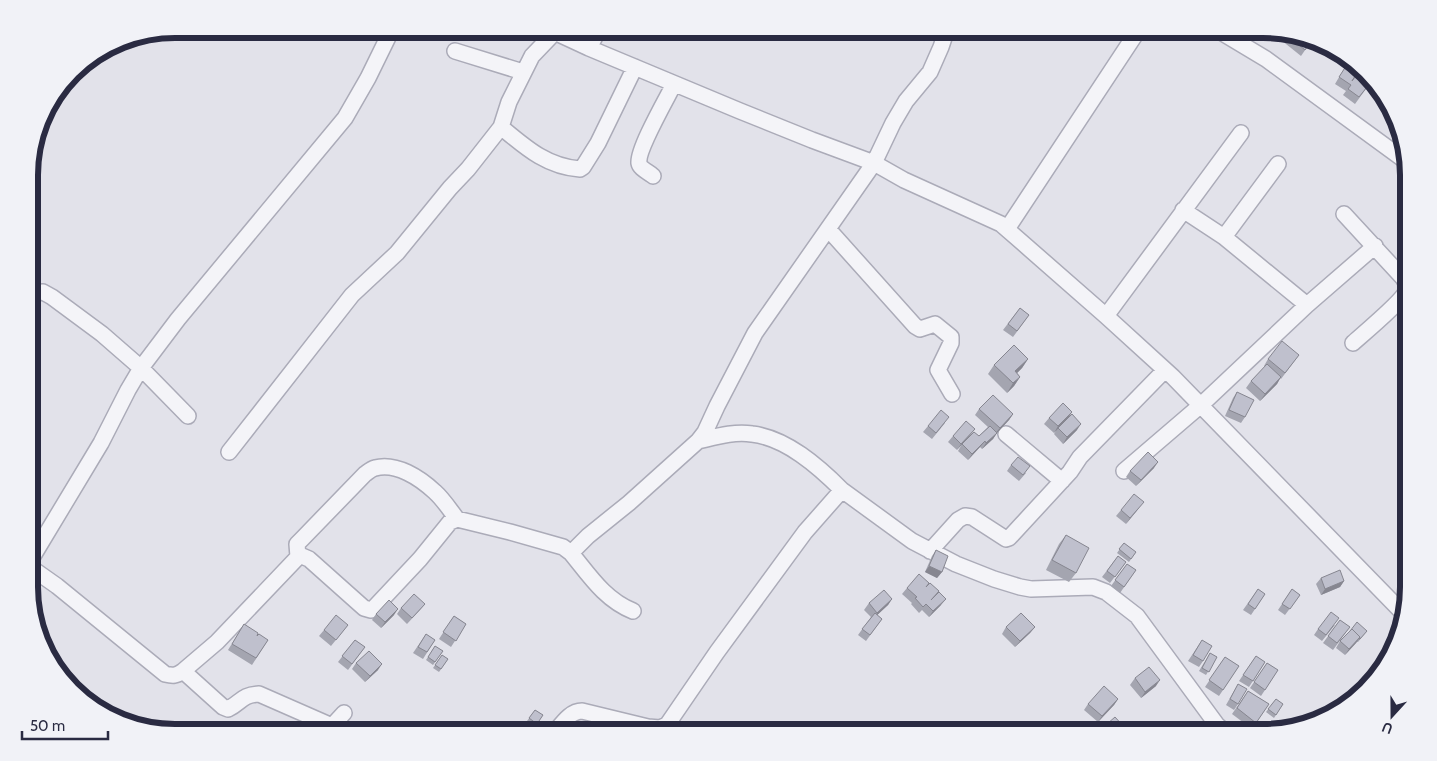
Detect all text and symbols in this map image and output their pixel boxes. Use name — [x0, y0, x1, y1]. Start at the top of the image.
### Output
north arrow — [1367, 691, 1417, 741]
scale bar — [22, 708, 109, 740]
text: 50 m — [30, 717, 65, 735]
text: U — [1379, 718, 1395, 738]

